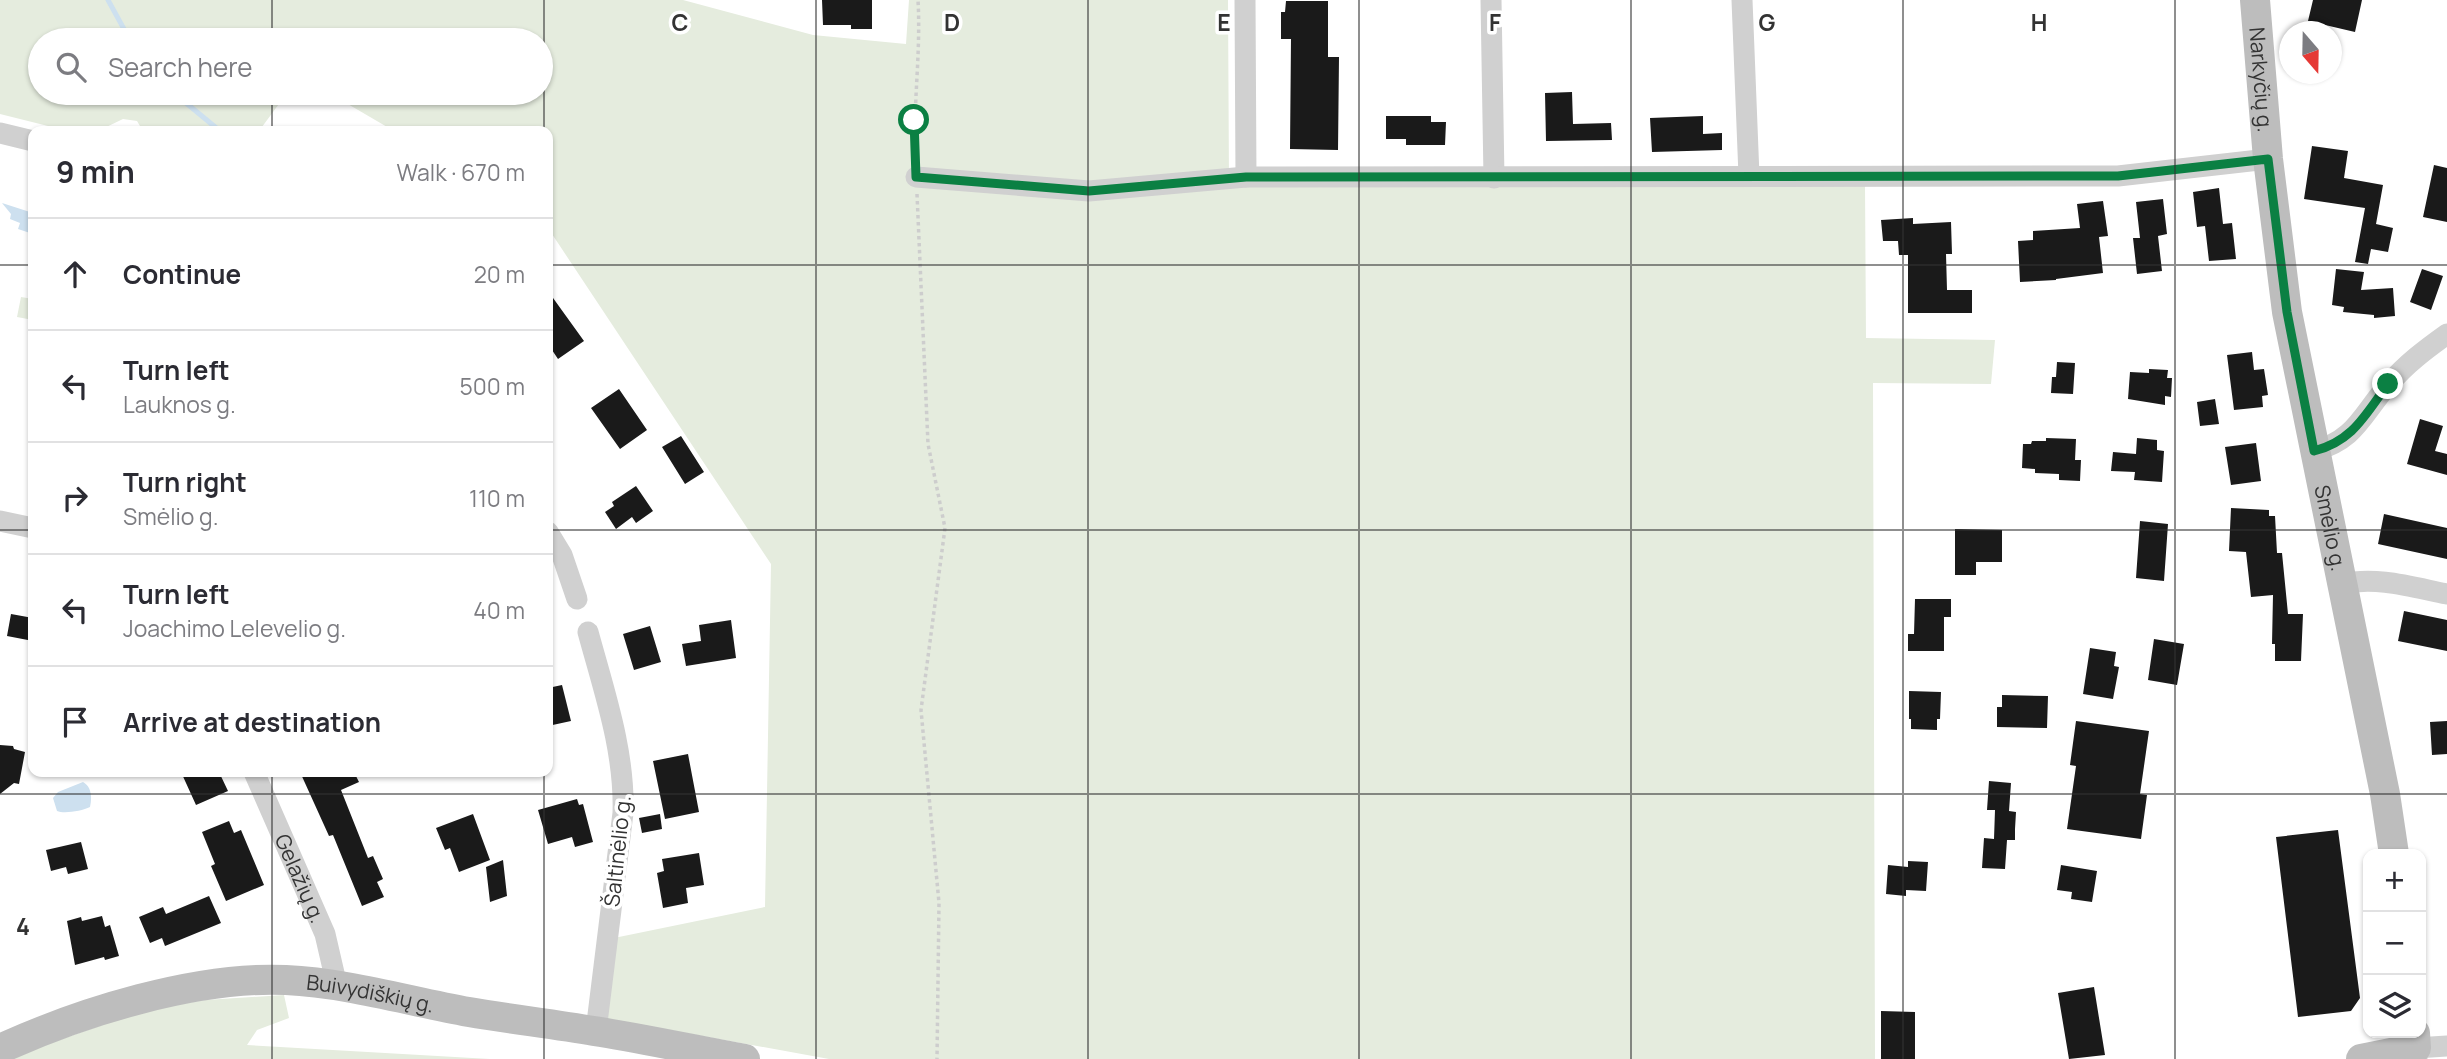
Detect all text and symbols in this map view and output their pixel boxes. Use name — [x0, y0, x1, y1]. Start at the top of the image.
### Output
text: C — [672, 6, 689, 38]
text: D — [944, 6, 960, 38]
text: E — [1217, 6, 1231, 38]
text: F — [1489, 6, 1501, 38]
text: G — [1759, 6, 1776, 38]
text: H — [2031, 6, 2047, 38]
north arrow — [2279, 21, 2342, 84]
street label: Narkyčių g. — [2243, 26, 2280, 133]
search box — [28, 28, 553, 105]
icon: search — [52, 48, 90, 86]
text: Search here — [108, 49, 253, 85]
route start — [898, 104, 929, 135]
text: 9 min — [56, 151, 135, 192]
text: Walk · 670 m — [397, 156, 525, 188]
icon: ahead — [56, 255, 94, 293]
text: Continue — [123, 256, 241, 292]
text: 20 m — [474, 258, 525, 290]
text: Turn left — [123, 352, 230, 388]
icon: left — [56, 367, 94, 405]
route end — [2372, 368, 2403, 399]
text: 500 m — [460, 370, 525, 402]
text: Lauknos g. — [123, 388, 236, 420]
text: Turn right — [123, 464, 247, 500]
icon: right — [56, 479, 94, 517]
text: 110 m — [469, 482, 525, 514]
street label: Smėlio g. — [2308, 482, 2353, 573]
text: Smėlio g. — [123, 500, 219, 532]
text: Turn left — [123, 576, 230, 612]
icon: left — [56, 591, 94, 629]
text: 40 m — [473, 594, 525, 626]
text: Joachimo Lelevelio g. — [123, 612, 346, 644]
icon: arrive — [56, 703, 94, 741]
text: Arrive at destination — [123, 704, 381, 740]
street label: Šaltinėlio g. — [597, 794, 637, 908]
street label: Gelažių g. — [269, 830, 332, 927]
map controls — [2363, 849, 2426, 1038]
button: + — [2363, 849, 2426, 912]
text: 4 — [16, 910, 30, 942]
button: − — [2363, 912, 2426, 975]
street label: Buivydiškių g. — [305, 968, 437, 1019]
button: layers — [2363, 975, 2426, 1038]

